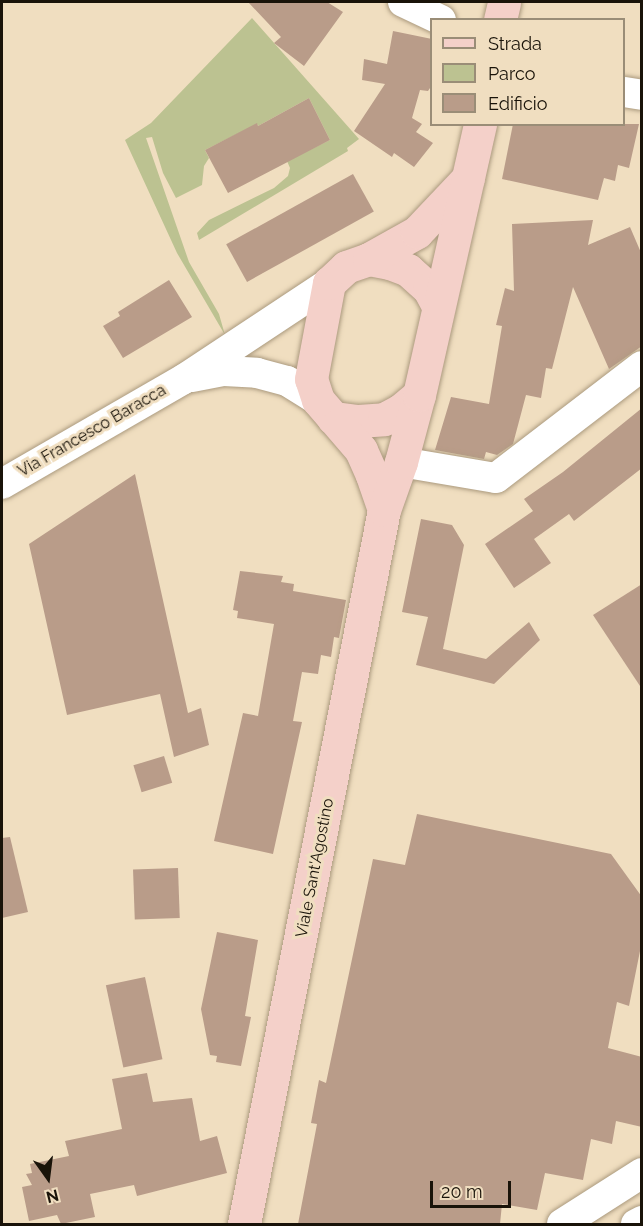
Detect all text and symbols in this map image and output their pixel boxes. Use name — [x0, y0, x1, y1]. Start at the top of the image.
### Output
legend — [430, 18, 625, 126]
text: Strada — [488, 33, 542, 54]
text: Parco — [488, 63, 535, 84]
text: Edificio — [488, 93, 547, 114]
street label: Via Francesco Baracca — [15, 381, 169, 481]
street label: Viale Sant'Agostino — [292, 797, 338, 939]
north arrow — [18, 1148, 78, 1208]
scale bar — [433, 1169, 514, 1207]
text: 20 m — [441, 1181, 483, 1202]
text: N — [44, 1185, 61, 1207]

